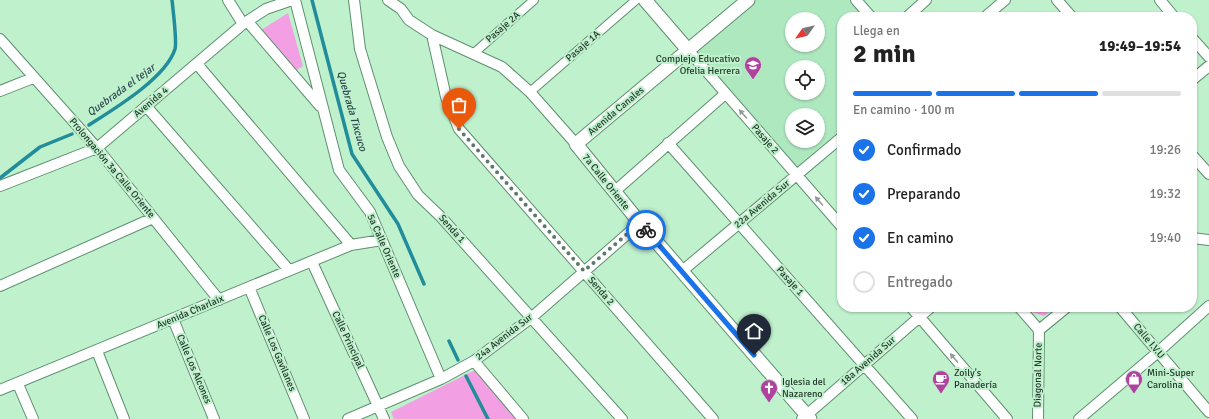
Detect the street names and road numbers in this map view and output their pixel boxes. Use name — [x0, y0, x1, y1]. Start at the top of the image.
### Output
street label: Pasaje 2A — [483, 9, 523, 45]
street label: Pasaje 1A — [563, 28, 603, 64]
street label: Avenida 4 — [131, 84, 171, 120]
street label: Avenida Canales — [585, 84, 647, 138]
street label: Prolongación 3a Calle Oriente — [67, 115, 157, 221]
street label: Pasaje 2 — [749, 122, 781, 156]
street label: 7a Calle Oriente — [580, 152, 632, 212]
street label: 22a Avenida Sur — [732, 177, 792, 231]
street label: 5a Calle Oriente — [365, 212, 403, 280]
street label: Senda 1 — [436, 212, 468, 246]
street label: Pasaje 1 — [774, 264, 806, 298]
street label: Senda 2 — [585, 274, 617, 308]
street label: Avenida Charlaix — [155, 292, 226, 332]
street label: Calle Principal — [329, 309, 367, 371]
street label: 24a Avenida Sur — [473, 311, 535, 363]
street label: Calle Los Gavilanes — [255, 313, 299, 394]
street label: Calle I.V.U — [1131, 321, 1167, 361]
street label: Calle Los Alcones — [174, 333, 214, 406]
street label: 18a Avenida Sur — [838, 334, 898, 388]
street label: Diagonal Norte — [1031, 343, 1045, 407]

